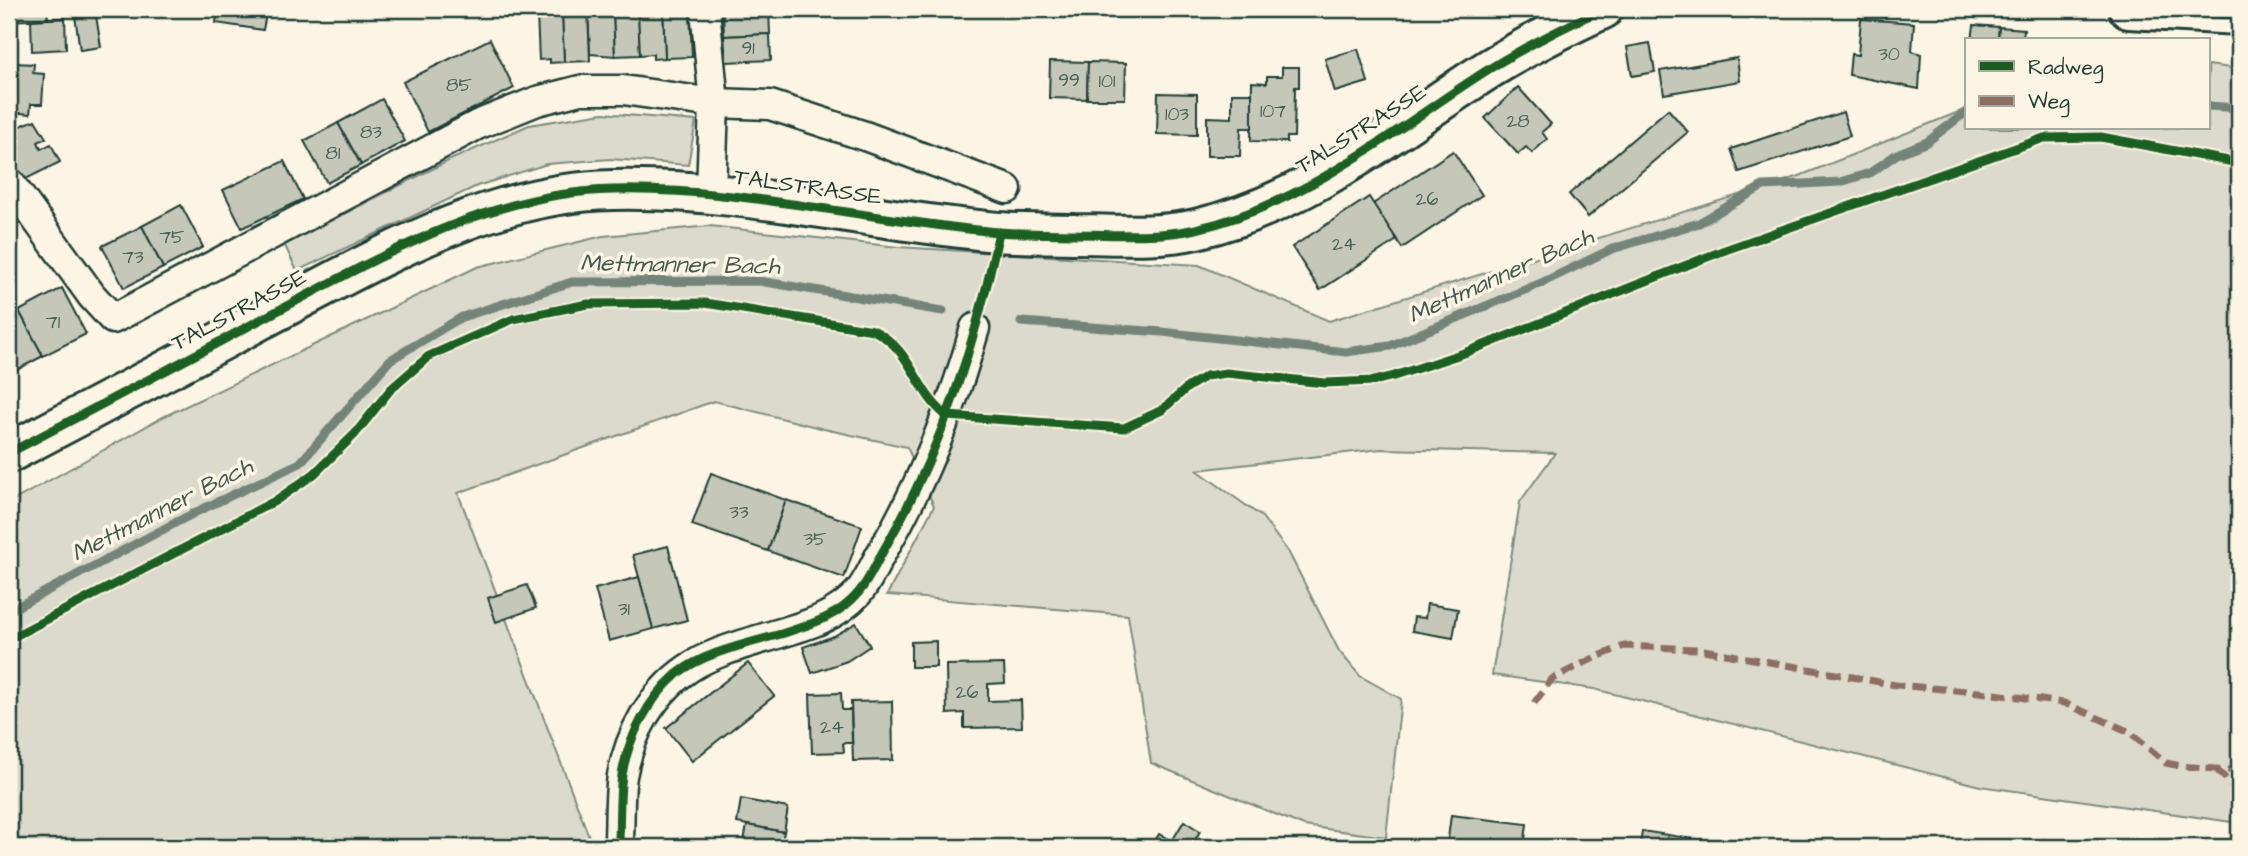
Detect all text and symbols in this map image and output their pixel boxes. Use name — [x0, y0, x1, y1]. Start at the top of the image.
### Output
house number: 91 — [741, 35, 755, 62]
legend — [1965, 38, 2210, 130]
house number: 30 — [1878, 41, 1900, 68]
text: Radweg — [2028, 53, 2104, 84]
house number: 99 — [1058, 67, 1080, 94]
house number: 101 — [1099, 68, 1116, 95]
house number: 85 — [446, 72, 472, 99]
street label: TALSTRASSE — [1290, 76, 1433, 182]
text: Weg — [2028, 87, 2070, 118]
house number: 107 — [1260, 98, 1286, 125]
house number: 103 — [1165, 101, 1189, 128]
house number: 28 — [1506, 108, 1530, 135]
house number: 83 — [360, 119, 382, 146]
house number: 81 — [326, 140, 341, 167]
street label: TALSTRASSE — [732, 161, 884, 213]
house number: 26 — [1416, 186, 1438, 213]
water label: Mettmanner Bach — [1403, 219, 1600, 332]
house number: 75 — [159, 224, 185, 251]
house number: 24 — [1332, 231, 1356, 258]
house number: 73 — [122, 244, 144, 271]
water label: Mettmanner Bach — [580, 246, 781, 284]
street label: TALSTRASSE — [166, 261, 312, 359]
house number: 71 — [46, 309, 61, 336]
water label: Mettmanner Bach — [65, 449, 260, 570]
house number: 33 — [729, 499, 749, 526]
house number: 35 — [803, 526, 827, 553]
house number: 31 — [618, 596, 631, 623]
house number: 26 — [956, 679, 978, 706]
house number: 24 — [820, 714, 844, 741]

